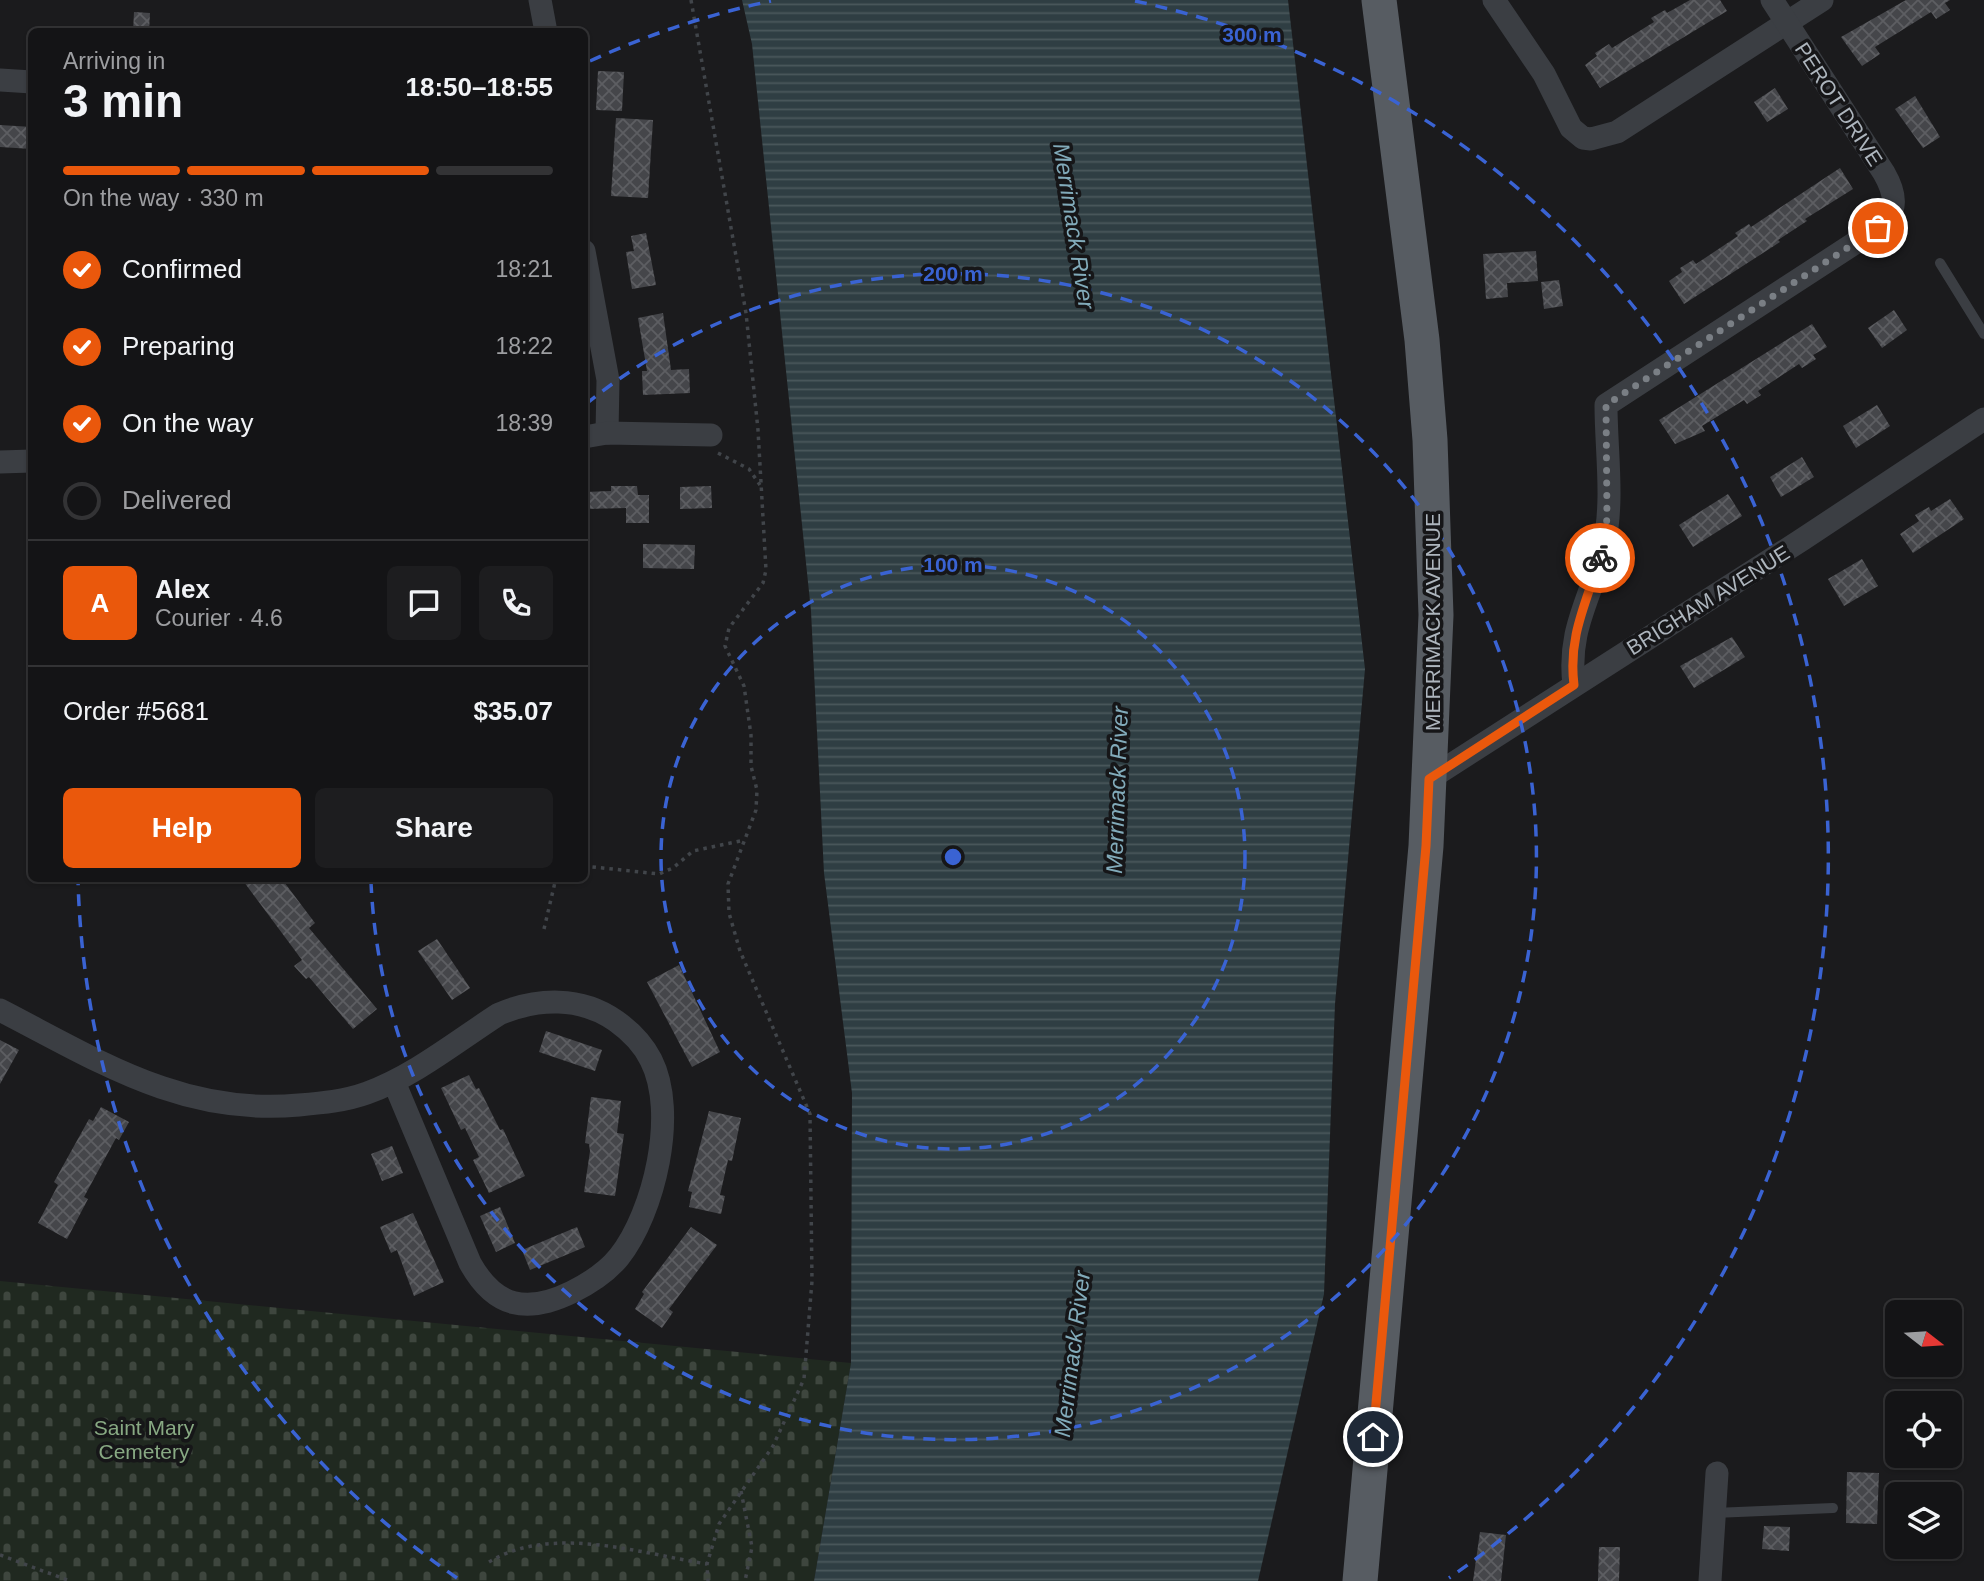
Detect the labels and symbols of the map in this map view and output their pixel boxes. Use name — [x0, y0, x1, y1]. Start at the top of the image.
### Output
text: 300 m — [1222, 23, 1282, 46]
street label: PEROT DRIVE — [1791, 38, 1887, 170]
water label: Merrimack River — [1048, 141, 1100, 312]
pin — [1848, 198, 1908, 258]
text: 200 m — [923, 262, 983, 285]
street label: MERRIMACK AVENUE — [1421, 513, 1444, 731]
courier — [1565, 523, 1635, 593]
street label: BRIGHAM AVENUE — [1622, 541, 1794, 659]
text: 100 m — [923, 553, 983, 576]
water label: Merrimack River — [1101, 705, 1133, 874]
centre of rings — [941, 845, 965, 869]
water label: Merrimack River — [1049, 1268, 1095, 1439]
north arrow — [1885, 1300, 1962, 1377]
pin — [1343, 1407, 1403, 1467]
park label: Saint Mary Cemetery — [94, 1416, 195, 1463]

